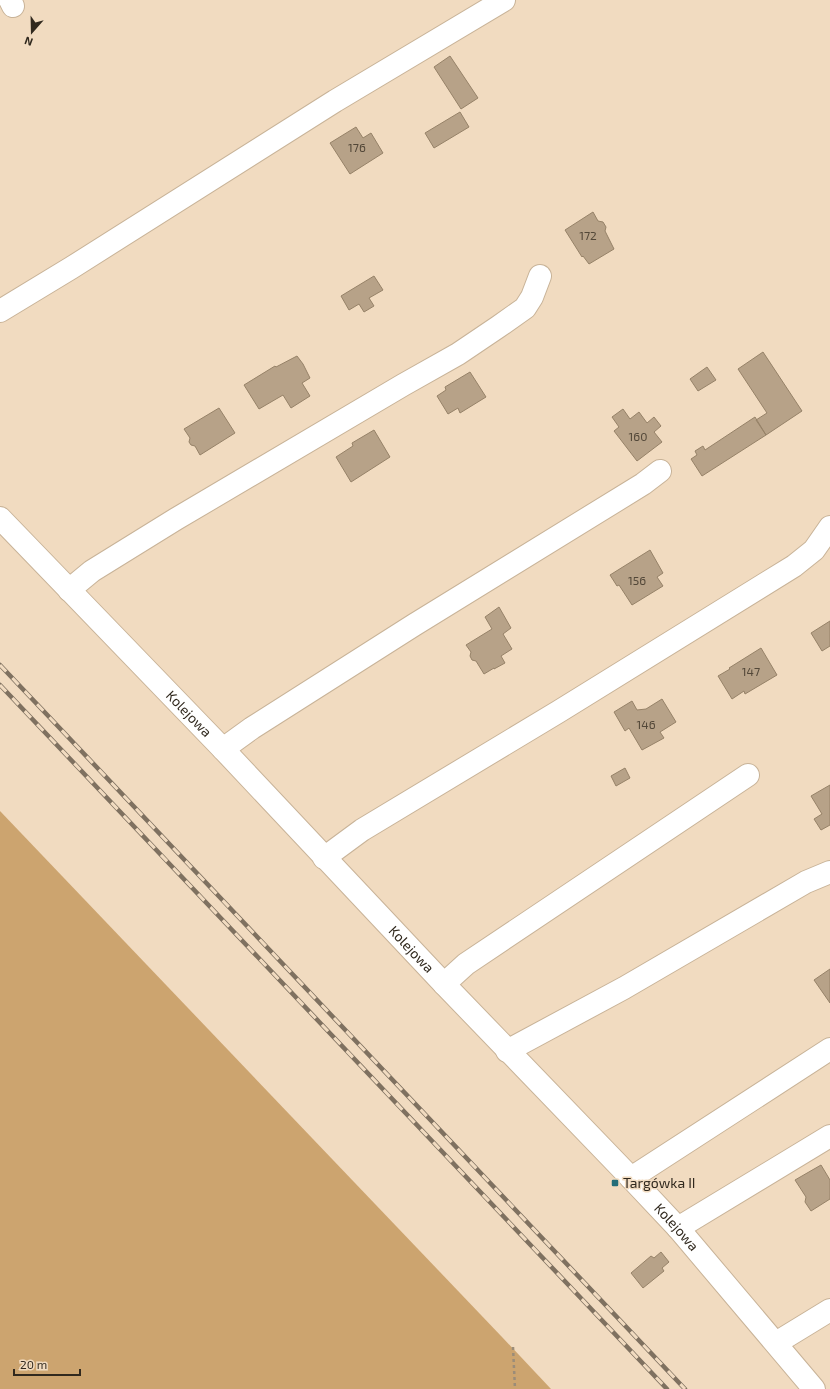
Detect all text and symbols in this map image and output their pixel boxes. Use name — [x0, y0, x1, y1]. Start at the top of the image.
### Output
north arrow — [12, 12, 52, 52]
text: N — [22, 34, 34, 49]
house number: 176 — [348, 140, 366, 154]
house number: 172 — [579, 228, 597, 242]
house number: 160 — [629, 429, 647, 443]
house number: 156 — [628, 573, 646, 587]
house number: 147 — [742, 664, 760, 678]
street label: Kolejowa — [163, 686, 216, 740]
house number: 146 — [636, 717, 656, 731]
street label: Kolejowa — [386, 922, 438, 976]
place label: Targówka II — [623, 1174, 696, 1191]
marker: Targówka II — [610, 1178, 620, 1188]
street label: Kolejowa — [651, 1199, 703, 1254]
scale bar — [14, 1351, 80, 1377]
text: 20 m — [20, 1357, 47, 1371]

